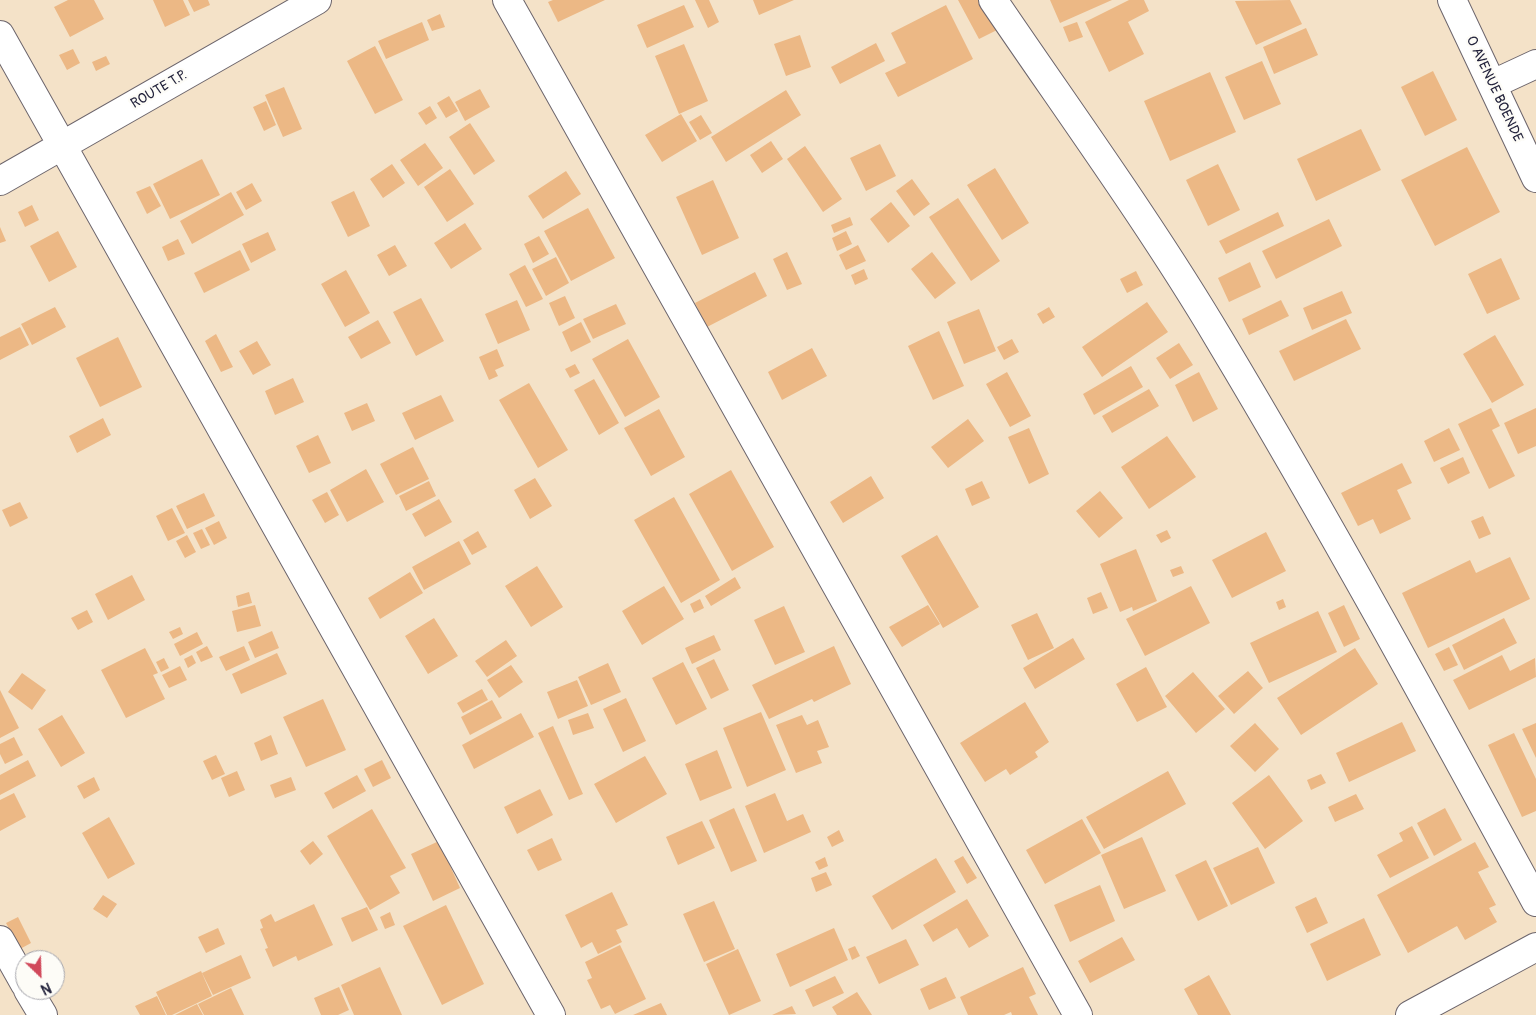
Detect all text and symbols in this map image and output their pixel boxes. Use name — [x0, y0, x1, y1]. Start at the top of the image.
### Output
street label: 0 AVENUE BOENDE — [1462, 33, 1526, 145]
street label: ROUTE T.P. — [128, 67, 190, 113]
north arrow — [15, 950, 65, 1000]
text: N — [38, 979, 54, 998]

